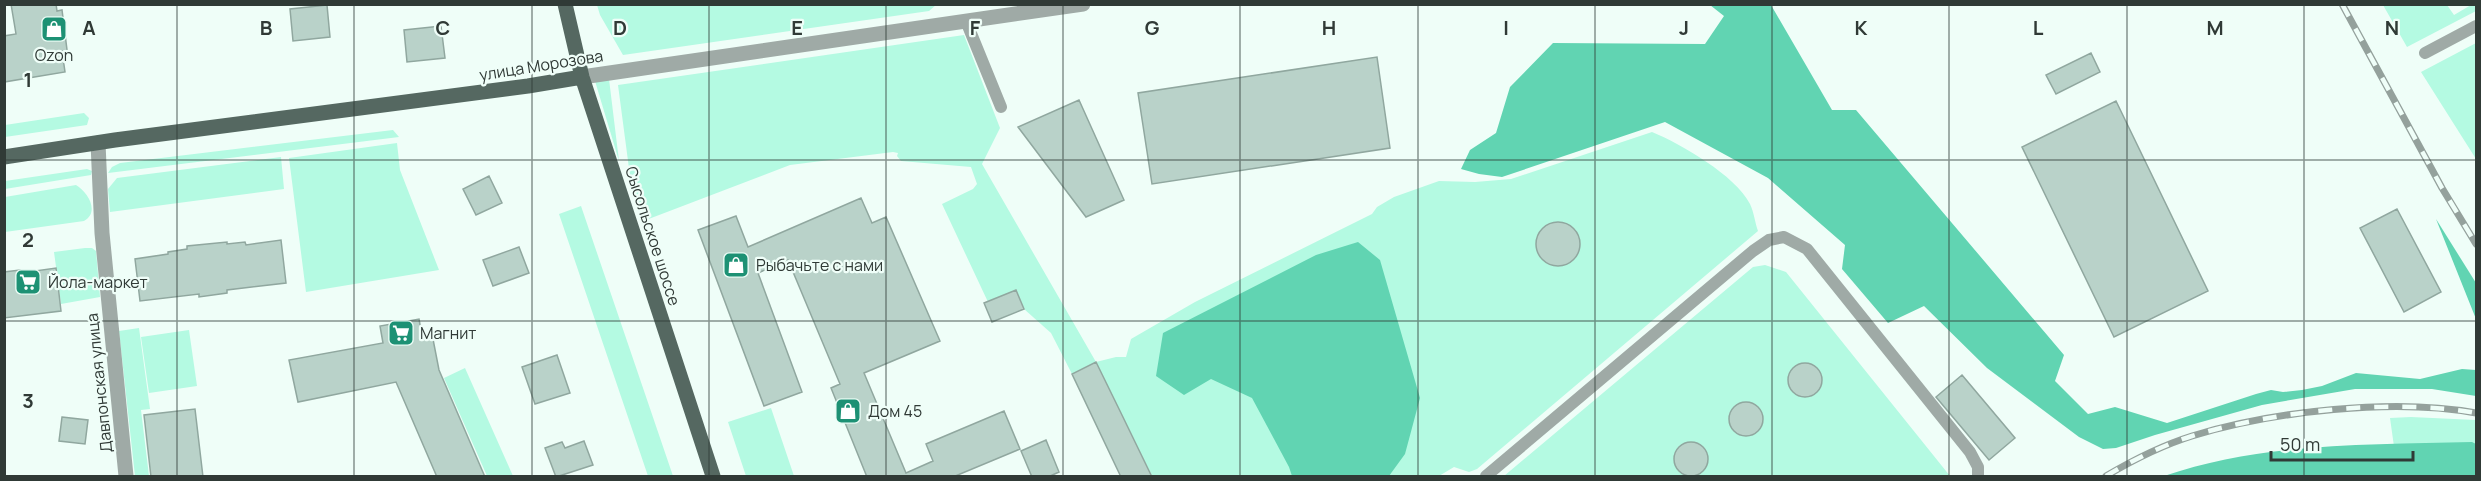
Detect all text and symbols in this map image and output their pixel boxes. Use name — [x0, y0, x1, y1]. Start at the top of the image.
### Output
shop icon: Ozon — [39, 14, 69, 44]
text: A — [82, 14, 96, 41]
text: B — [260, 14, 273, 41]
text: C — [436, 14, 450, 41]
text: D — [613, 14, 627, 41]
text: E — [791, 14, 803, 41]
text: F — [970, 14, 981, 41]
text: G — [1145, 14, 1160, 41]
text: H — [1322, 14, 1336, 41]
text: I — [1503, 14, 1509, 41]
text: J — [1679, 14, 1689, 41]
text: K — [1855, 14, 1868, 41]
text: L — [2033, 14, 2044, 41]
text: M — [2206, 14, 2224, 41]
text: N — [2385, 14, 2399, 41]
place label: Ozon — [35, 44, 73, 66]
street label: улица Морозова — [477, 44, 605, 86]
text: 1 — [24, 66, 32, 93]
street label: Сысольское шоссе — [620, 164, 686, 308]
text: 2 — [22, 226, 34, 253]
shop icon: Рыбачьте с нами — [721, 250, 751, 280]
place label: Рыбачьте с нами — [756, 254, 883, 276]
supermarket icon: Йола-маркет — [13, 267, 43, 297]
place label: Йола-маркет — [48, 271, 148, 293]
street label: Давпонская улица — [81, 312, 117, 454]
supermarket icon: Магнит — [386, 318, 416, 348]
place label: Магнит — [420, 322, 476, 344]
text: 3 — [22, 387, 34, 414]
shop icon: Дом 45 — [833, 396, 863, 426]
place label: Дом 45 — [868, 400, 922, 422]
scale bar — [2271, 424, 2414, 462]
text: 50 m — [2280, 432, 2320, 456]

